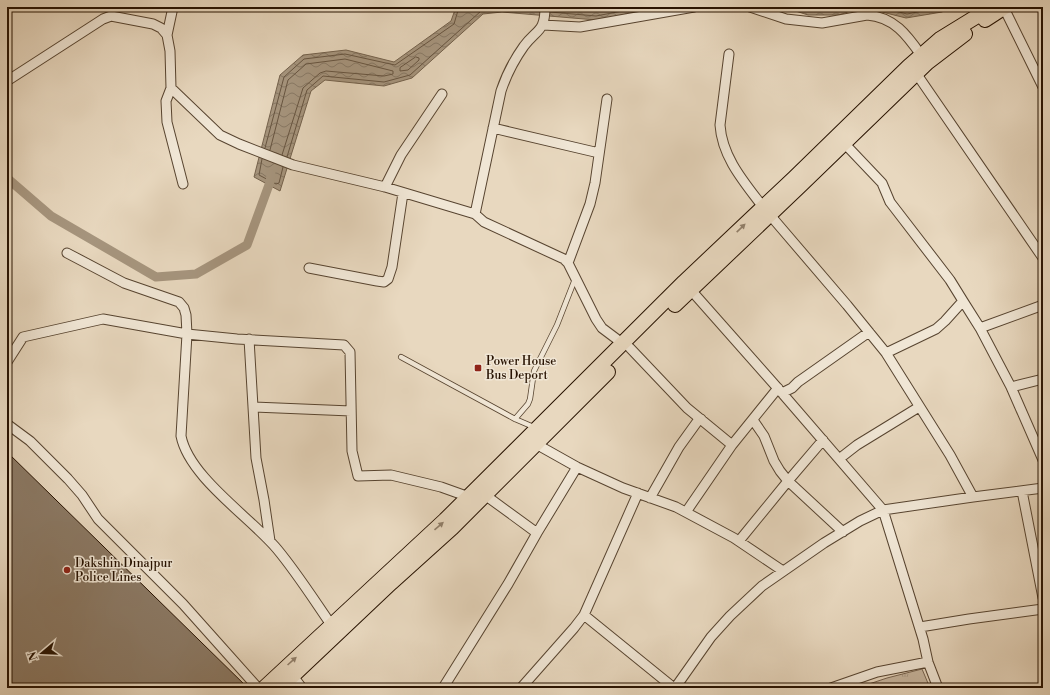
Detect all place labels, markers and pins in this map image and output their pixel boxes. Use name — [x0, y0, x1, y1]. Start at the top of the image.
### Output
place label: Power House Bus Deport — [485, 354, 556, 383]
marker: Power House Bus Deport — [473, 363, 483, 373]
place label: Dakshin Dinajpur Police Lines — [75, 556, 172, 585]
marker: Dakshin Dinajpur Police Lines — [62, 565, 72, 575]

